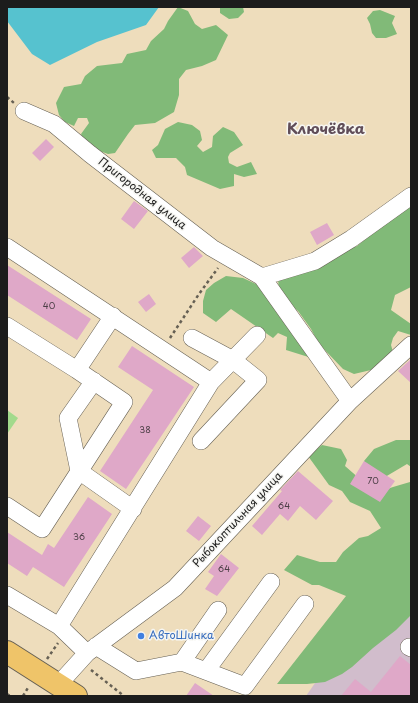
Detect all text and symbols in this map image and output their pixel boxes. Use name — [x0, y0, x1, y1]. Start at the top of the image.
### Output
district label: Ключёвка — [287, 121, 365, 139]
street label: Пригородная улица — [95, 156, 189, 232]
house number: 40 — [43, 302, 55, 312]
house number: 38 — [139, 426, 151, 436]
street label: Рыбокоптильная улица — [190, 470, 286, 570]
house number: 70 — [367, 477, 379, 487]
house number: 64 — [278, 502, 290, 512]
house number: 36 — [73, 533, 85, 543]
house number: 64 — [218, 565, 230, 575]
place label: АвтоШинка — [149, 629, 214, 643]
marker: АвтоШинка — [136, 631, 146, 641]

